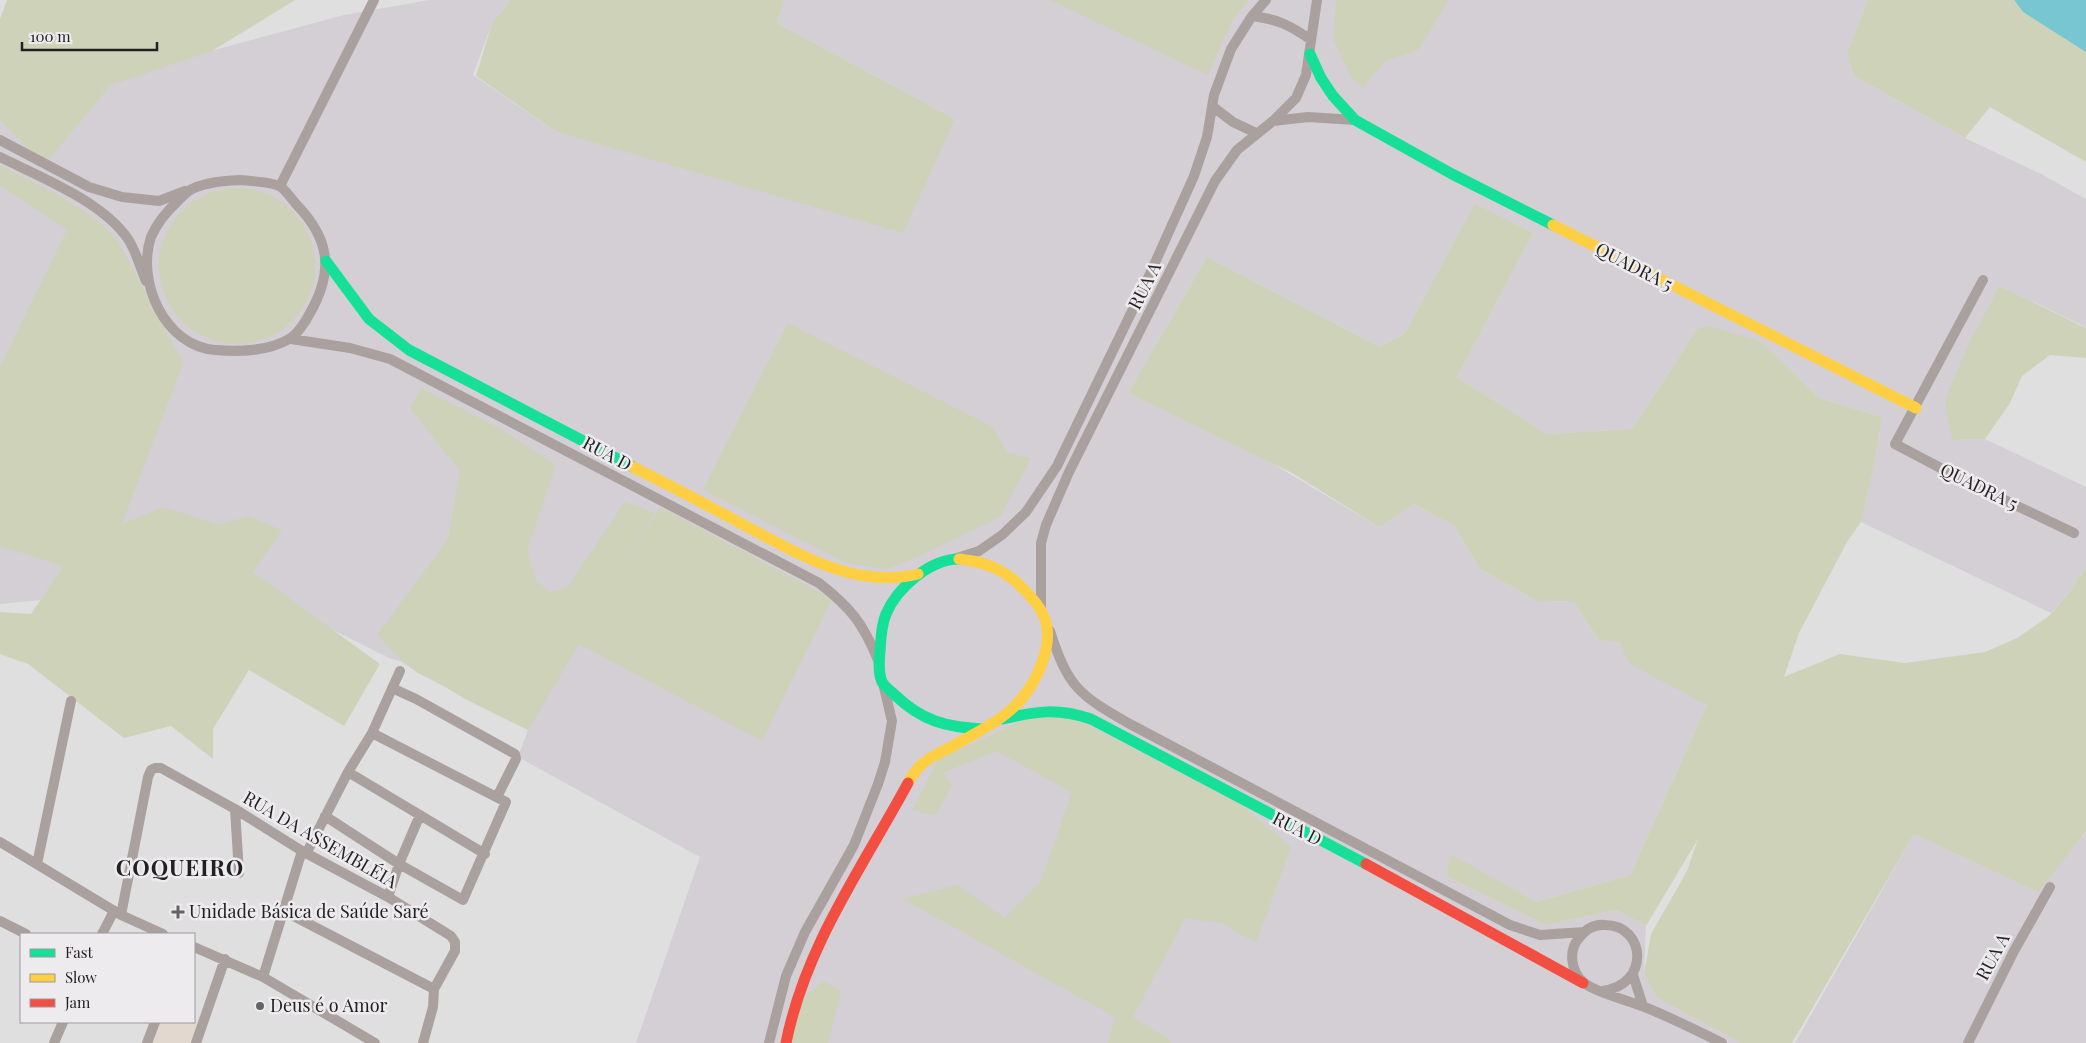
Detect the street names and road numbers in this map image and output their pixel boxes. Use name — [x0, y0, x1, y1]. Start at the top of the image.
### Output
street label: QUADRA 5 — [1592, 236, 1677, 296]
street label: RUA A — [1122, 257, 1166, 313]
street label: RUA D — [579, 430, 636, 476]
street label: QUADRA 5 — [1937, 457, 2022, 515]
street label: RUA DA ASSEMBLÉIA — [239, 785, 403, 893]
street label: RUA D — [1269, 806, 1326, 851]
street label: RUA A — [1970, 928, 2015, 984]

